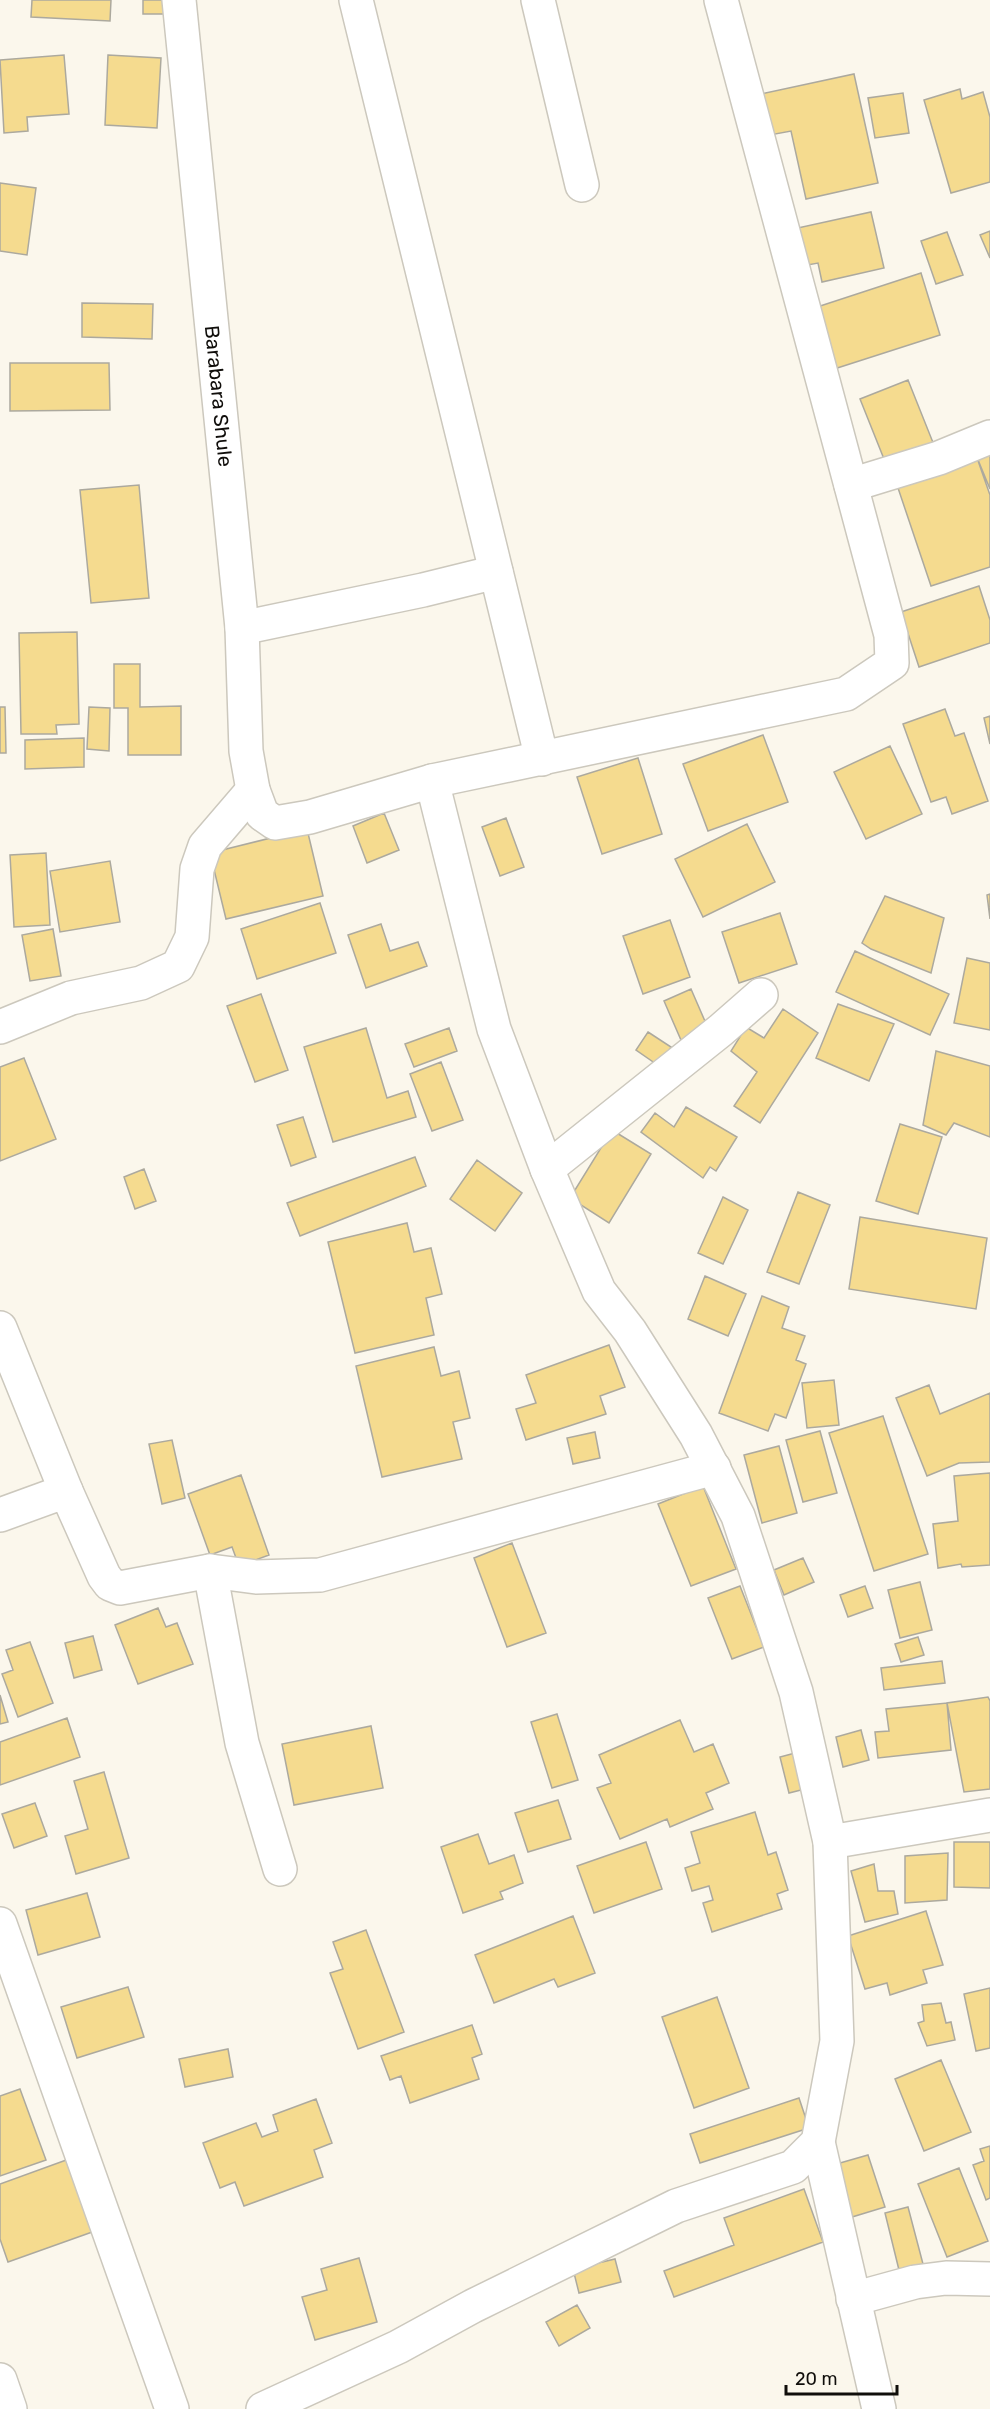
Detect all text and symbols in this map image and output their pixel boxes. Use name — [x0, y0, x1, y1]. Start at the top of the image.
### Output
street label: Barabara Shule — [200, 324, 238, 468]
scale bar — [786, 2358, 897, 2396]
text: 20 m — [795, 2368, 837, 2390]

